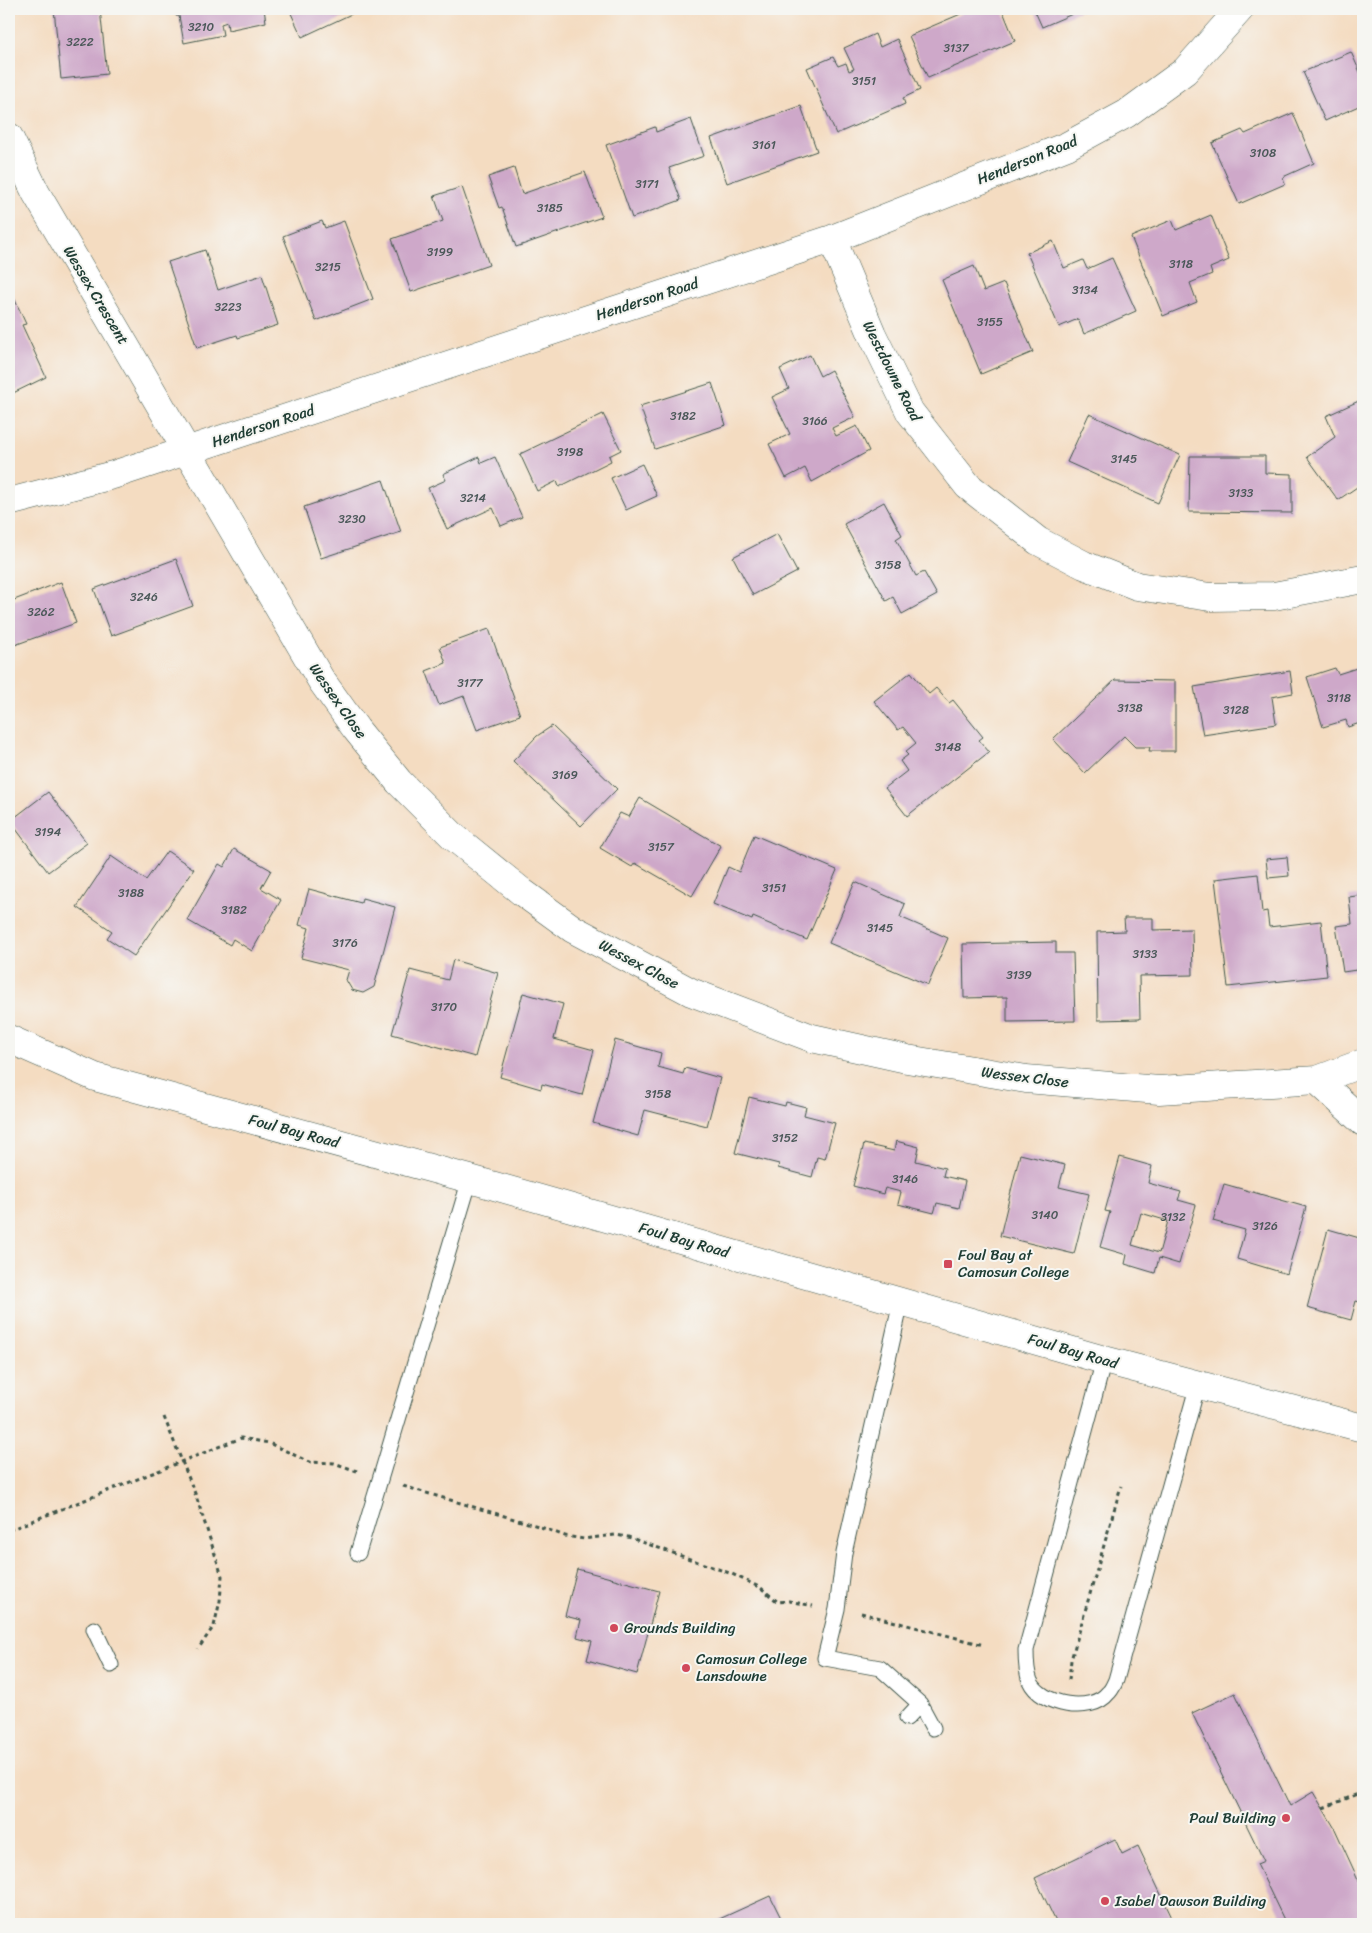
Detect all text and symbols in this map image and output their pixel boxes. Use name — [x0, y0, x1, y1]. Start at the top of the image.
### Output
house number: 3210 — [188, 16, 215, 38]
house number: 3222 — [66, 31, 94, 53]
house number: 3137 — [943, 37, 970, 59]
house number: 3151 — [852, 70, 876, 92]
street label: Henderson Road — [973, 128, 1082, 192]
house number: 3161 — [752, 134, 776, 156]
house number: 3108 — [1250, 142, 1276, 164]
house number: 3171 — [635, 173, 659, 195]
house number: 3185 — [537, 197, 563, 219]
street label: Wessex Crescent — [56, 240, 136, 350]
house number: 3199 — [427, 241, 453, 263]
house number: 3118 — [1169, 253, 1193, 275]
house number: 3215 — [315, 256, 341, 278]
street label: Henderson Road — [592, 270, 703, 328]
house number: 3134 — [1072, 279, 1098, 301]
house number: 3223 — [214, 296, 242, 318]
house number: 3155 — [977, 311, 1003, 333]
street label: Westdowne Road — [855, 316, 929, 427]
street label: Henderson Road — [208, 397, 319, 455]
house number: 3182 — [670, 405, 696, 427]
house number: 3166 — [802, 410, 828, 432]
house number: 3198 — [557, 441, 583, 463]
house number: 3145 — [1111, 448, 1137, 470]
house number: 3133 — [1229, 482, 1254, 504]
house number: 3214 — [460, 487, 487, 509]
house number: 3230 — [338, 508, 366, 530]
house number: 3158 — [875, 554, 901, 576]
house number: 3246 — [130, 586, 158, 608]
house number: 3262 — [27, 601, 55, 623]
street label: Wessex Close — [302, 657, 374, 745]
house number: 3177 — [457, 672, 484, 694]
house number: 3118 — [1327, 687, 1351, 709]
house number: 3138 — [1117, 697, 1143, 719]
house number: 3128 — [1223, 699, 1249, 721]
house number: 3148 — [935, 736, 961, 758]
house number: 3169 — [552, 764, 578, 786]
house number: 3194 — [35, 821, 62, 843]
house number: 3157 — [648, 836, 675, 858]
house number: 3151 — [762, 877, 786, 899]
house number: 3188 — [118, 882, 144, 904]
house number: 3182 — [221, 899, 247, 921]
house number: 3145 — [867, 917, 893, 939]
house number: 3176 — [332, 932, 358, 954]
street label: Wessex Close — [594, 932, 684, 996]
house number: 3133 — [1133, 943, 1158, 965]
house number: 3139 — [1006, 964, 1032, 986]
house number: 3170 — [431, 996, 457, 1018]
street label: Wessex Close — [980, 1059, 1071, 1095]
house number: 3158 — [645, 1083, 671, 1105]
street label: Foul Bay Road — [246, 1106, 343, 1156]
house number: 3152 — [772, 1127, 798, 1149]
house number: 3146 — [892, 1168, 918, 1190]
house number: 3140 — [1032, 1204, 1059, 1226]
house number: 3132 — [1160, 1206, 1186, 1228]
street label: Foul Bay Road — [636, 1215, 733, 1266]
house number: 3126 — [1252, 1215, 1278, 1237]
place label: Foul Bay at Camosun College — [958, 1242, 1069, 1285]
marker: Foul Bay at Camosun College — [942, 1258, 954, 1270]
street label: Foul Bay Road — [1025, 1326, 1122, 1377]
place label: Grounds Building — [624, 1615, 736, 1641]
marker: Grounds Building — [608, 1622, 620, 1634]
place label: Camosun College Lansdowne — [696, 1646, 807, 1689]
marker: Camosun College Lansdowne — [680, 1662, 692, 1674]
place label: Paul Building — [1189, 1805, 1276, 1831]
marker: Paul Building — [1280, 1812, 1292, 1824]
place label: Isabel Dawson Building — [1114, 1888, 1267, 1914]
marker: Isabel Dawson Building — [1099, 1895, 1111, 1907]

